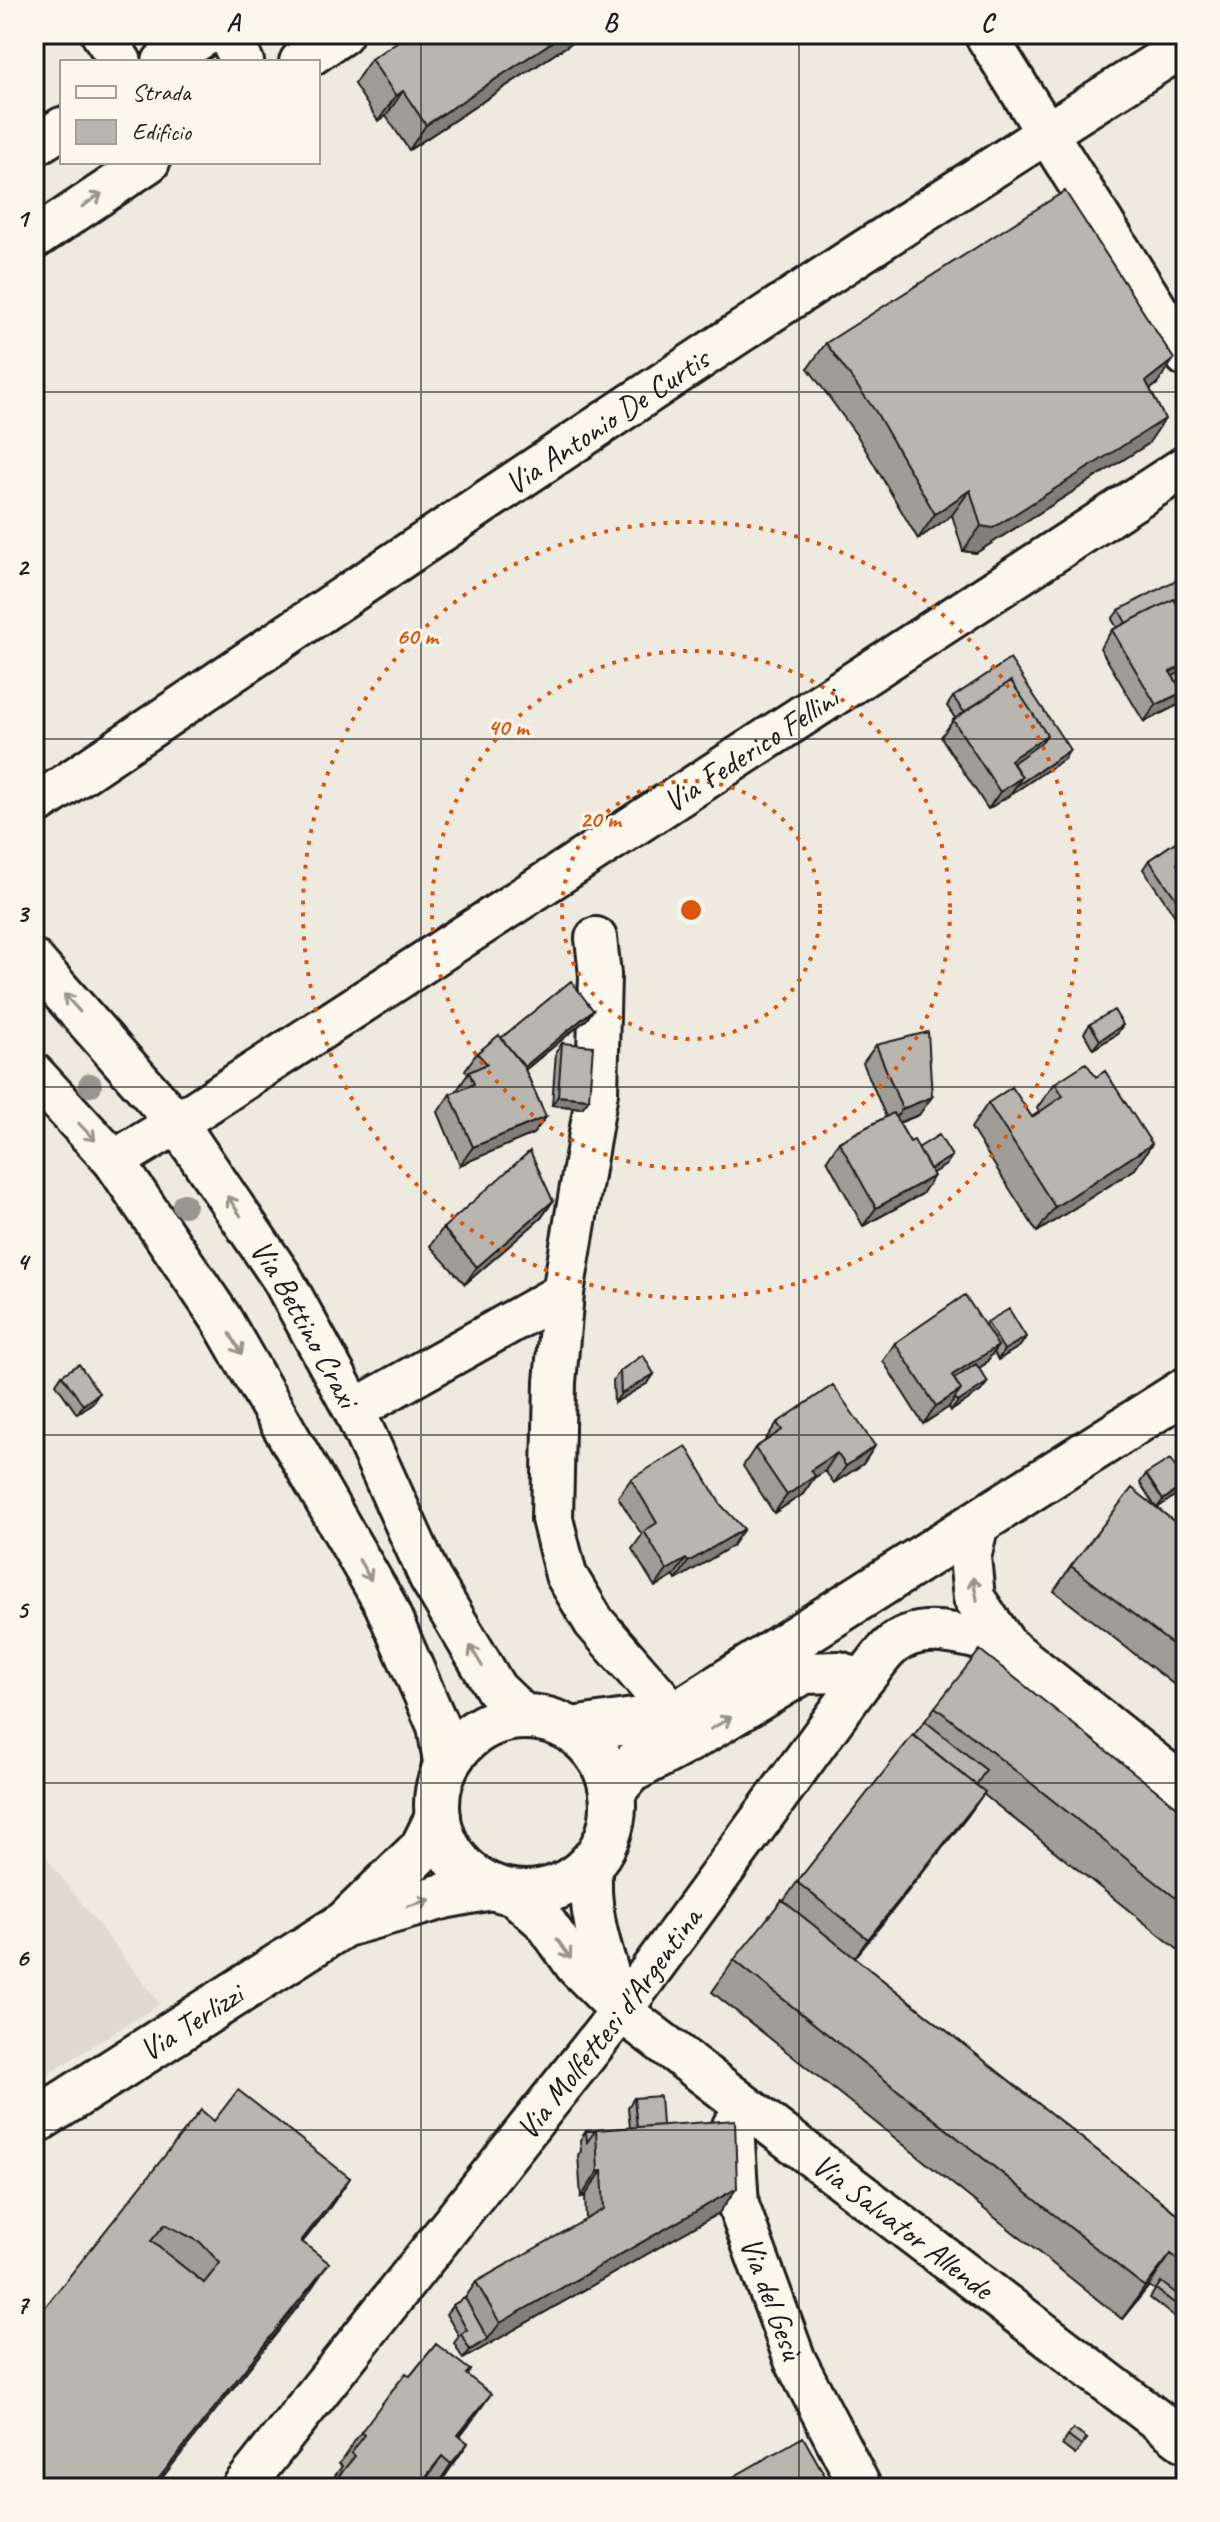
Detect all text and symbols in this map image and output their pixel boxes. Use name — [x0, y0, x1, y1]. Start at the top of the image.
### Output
text: A — [226, 6, 241, 39]
text: B — [603, 6, 619, 39]
text: C — [981, 6, 997, 39]
legend — [60, 60, 320, 164]
text: Strada — [132, 77, 192, 107]
text: Edificio — [132, 117, 193, 147]
one-way arrow — [80, 192, 102, 209]
text: 1 — [16, 202, 31, 235]
street label: Via Antonio De Curtis — [497, 337, 719, 504]
text: 2 — [16, 550, 30, 583]
text: 60 m — [396, 621, 440, 651]
street label: Via Federico Fellini — [655, 675, 849, 822]
text: 40 m — [487, 712, 531, 742]
text: 20 m — [579, 804, 623, 834]
centre of rings — [677, 896, 705, 924]
text: 3 — [16, 897, 30, 930]
one-way arrow — [64, 993, 82, 1013]
one-way arrow — [77, 1121, 95, 1141]
one-way arrow — [225, 1195, 241, 1218]
street label: Via Bettino Craxi — [241, 1231, 371, 1418]
text: 4 — [16, 1245, 31, 1278]
one-way arrow — [229, 1332, 244, 1356]
one-way arrow — [357, 1558, 373, 1581]
one-way arrow — [966, 1577, 981, 1603]
text: 5 — [16, 1593, 30, 1626]
one-way arrow — [468, 1645, 484, 1668]
one-way arrow — [709, 1715, 732, 1731]
one-way arrow — [405, 1895, 431, 1910]
street label: Via Molfettesi d'Argentina — [507, 1897, 712, 2148]
one-way arrow — [556, 1938, 572, 1960]
text: 6 — [16, 1941, 30, 1974]
street label: Via Terlizzi — [131, 1972, 254, 2070]
street label: Via Salvator Allende — [804, 2144, 1004, 2310]
street label: Via del Gesù — [731, 2231, 814, 2367]
text: 7 — [16, 2288, 30, 2321]

